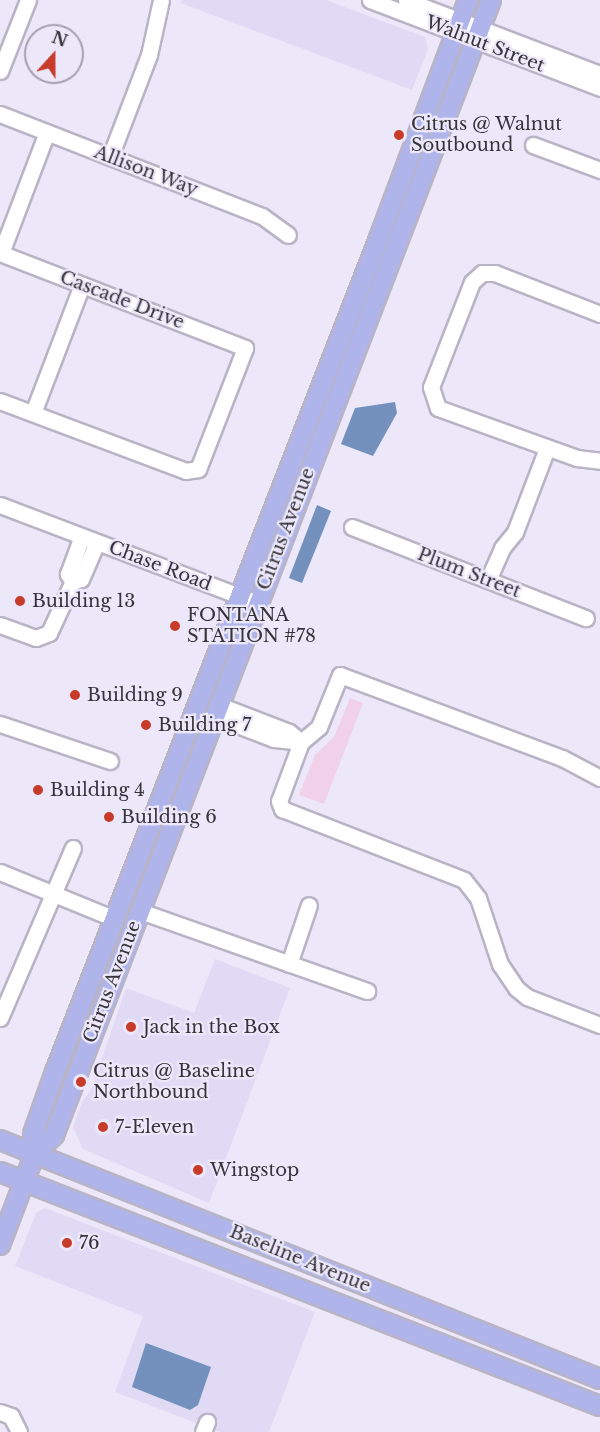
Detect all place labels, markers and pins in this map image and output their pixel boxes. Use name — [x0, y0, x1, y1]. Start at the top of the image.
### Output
place label: Citrus @ Walnut Soutbound — [411, 114, 563, 156]
marker: Citrus @ Walnut Soutbound — [392, 128, 406, 142]
place label: Building 13 — [32, 590, 136, 612]
marker: Building 13 — [13, 594, 27, 608]
place label: FONTANA STATION #78 — [187, 605, 316, 648]
marker: FONTANA STATION #78 — [168, 619, 182, 633]
place label: Building 9 — [87, 684, 183, 706]
marker: Building 9 — [68, 688, 82, 702]
place label: Building 7 — [158, 714, 251, 736]
marker: Building 7 — [139, 718, 153, 732]
place label: Building 4 — [50, 779, 145, 801]
marker: Building 4 — [31, 783, 45, 797]
place label: Building 6 — [121, 806, 217, 828]
marker: Building 6 — [102, 810, 116, 824]
place label: Jack in the Box — [143, 1016, 280, 1038]
marker: Jack in the Box — [124, 1020, 138, 1034]
place label: Citrus @ Baseline Northbound — [93, 1061, 255, 1104]
marker: Citrus @ Baseline Northbound — [74, 1075, 88, 1089]
place label: 7-Eleven — [115, 1116, 194, 1138]
marker: 7-Eleven — [96, 1120, 110, 1134]
place label: Wingstop — [210, 1159, 299, 1181]
marker: Wingstop — [191, 1163, 205, 1177]
place label: 76 — [79, 1232, 100, 1254]
marker: 76 — [60, 1236, 74, 1250]

